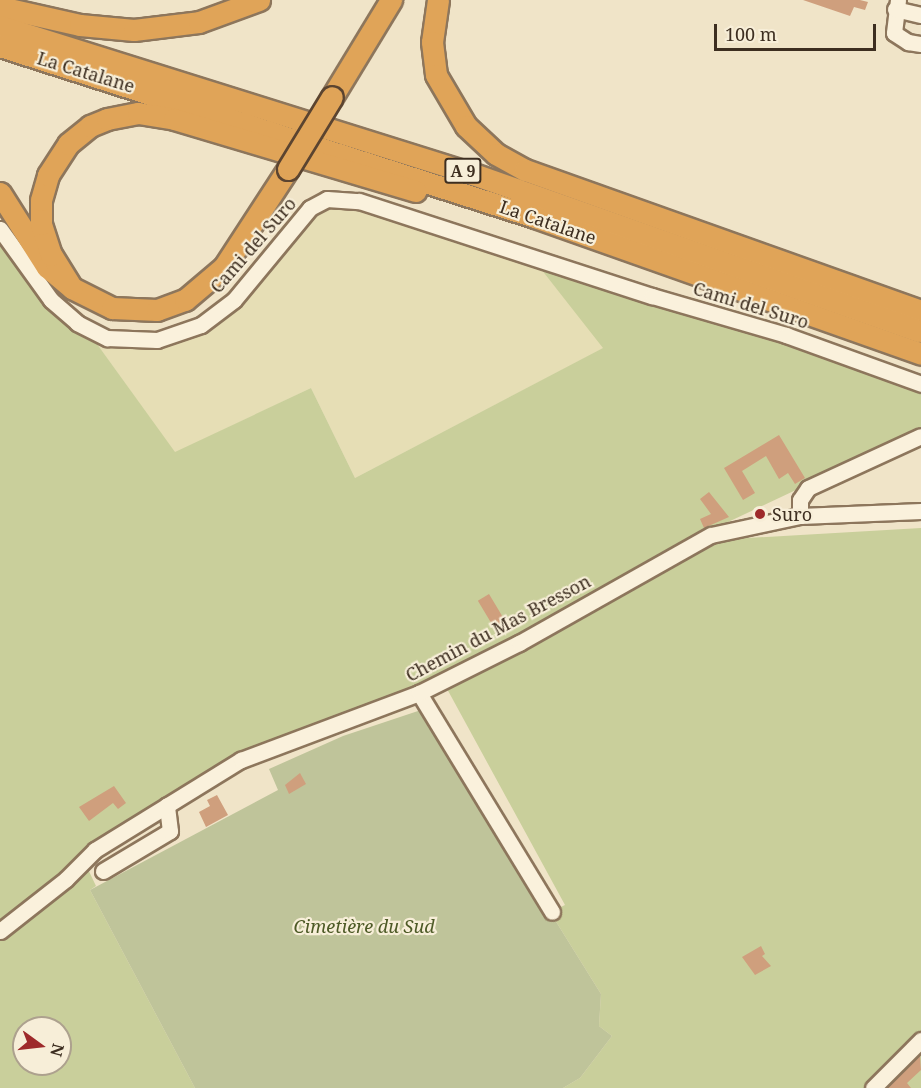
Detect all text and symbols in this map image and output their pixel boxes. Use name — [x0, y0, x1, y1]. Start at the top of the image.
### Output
scale bar — [717, 12, 879, 50]
text: 100 m — [725, 22, 777, 46]
street label: La Catalane — [35, 47, 137, 97]
road number: A 9 — [444, 158, 482, 184]
street label: Cami del Suro — [206, 193, 300, 297]
street label: La Catalane — [497, 195, 599, 249]
street label: Cami del Suro — [691, 277, 811, 333]
place label: Suro — [772, 503, 812, 525]
marker: Suro — [753, 507, 767, 521]
street label: Chemin du Mas Bresson — [402, 570, 594, 686]
park label: Cimetière du Sud — [293, 915, 435, 937]
north arrow — [12, 1016, 72, 1076]
text: N — [45, 1041, 70, 1059]

